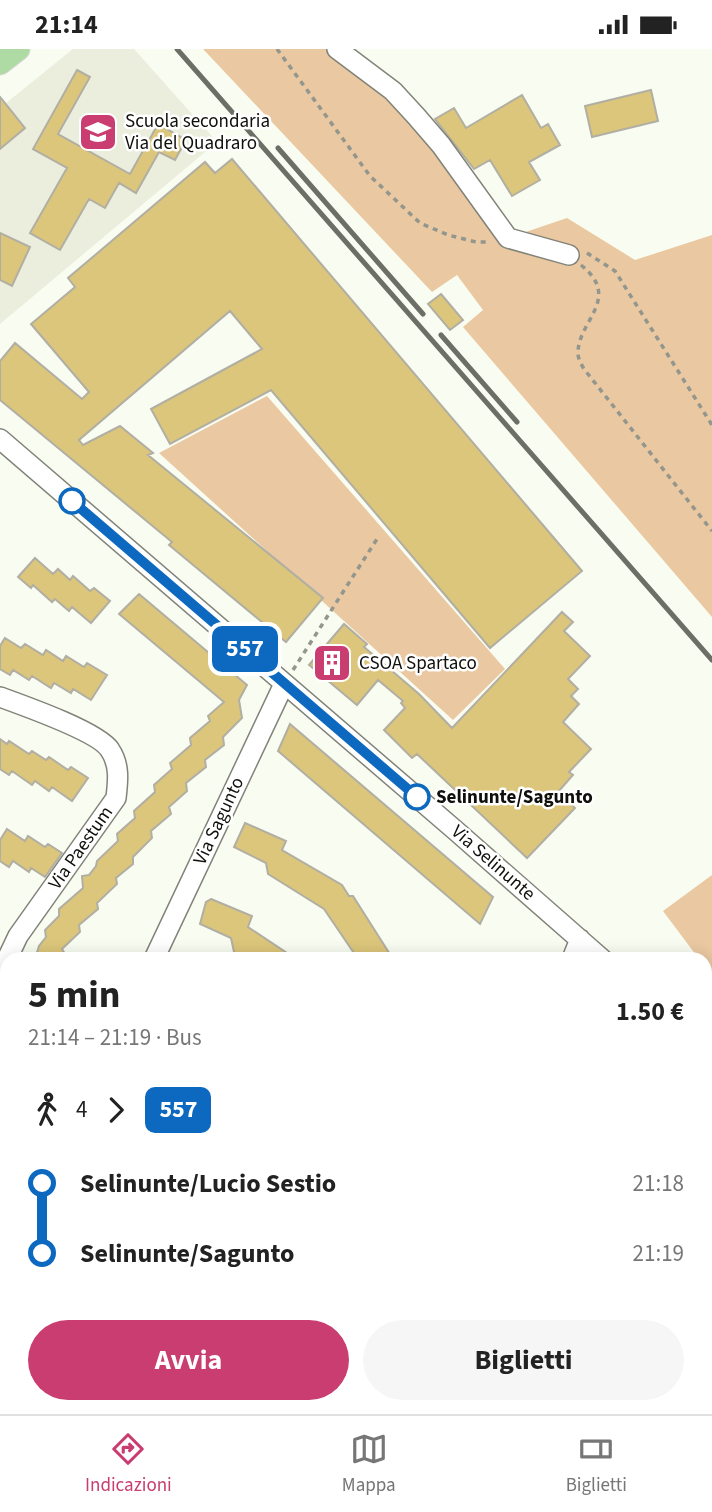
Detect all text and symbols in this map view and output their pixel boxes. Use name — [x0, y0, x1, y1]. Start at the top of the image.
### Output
text: 21:14 — [35, 6, 98, 43]
place label: Scuola secondaria Via del Quadraro — [125, 108, 270, 157]
school or university icon: Scuola secondaria Via del Quadraro — [77, 111, 119, 153]
unlabelled marker — [59, 488, 85, 514]
line badge: 557 — [205, 626, 285, 672]
text: 557 — [226, 631, 264, 666]
building icon: CSOA Spartaco — [311, 642, 353, 684]
place label: CSOA Spartaco — [359, 650, 477, 677]
street label: Via Sagunto — [187, 773, 251, 869]
marker: Selinunte/Sagunto — [404, 784, 430, 810]
place label: Selinunte/Sagunto — [436, 784, 593, 811]
street label: Via Paestum — [42, 801, 120, 895]
street label: Via Selinunte — [445, 819, 541, 907]
text: 5 min — [28, 968, 120, 1022]
text: 1.50 € — [616, 993, 684, 1030]
text: 21:14 – 21:19 · Bus — [28, 1021, 202, 1054]
icon: walk — [28, 1091, 66, 1129]
icon: forward — [97, 1091, 135, 1129]
text: 557 — [159, 1092, 197, 1127]
text: 4 — [76, 1093, 87, 1126]
text: Selinunte/Lucio Sestio — [80, 1165, 336, 1202]
text: 21:18 — [633, 1167, 684, 1200]
text: Selinunte/Sagunto — [80, 1235, 294, 1272]
text: 21:19 — [633, 1237, 684, 1270]
button: Avvia — [28, 1320, 349, 1400]
button: Biglietti — [363, 1320, 684, 1400]
tab: Indicazioni — [85, 1430, 172, 1499]
tab: Mappa — [342, 1430, 396, 1499]
tab: Biglietti — [566, 1430, 627, 1499]

